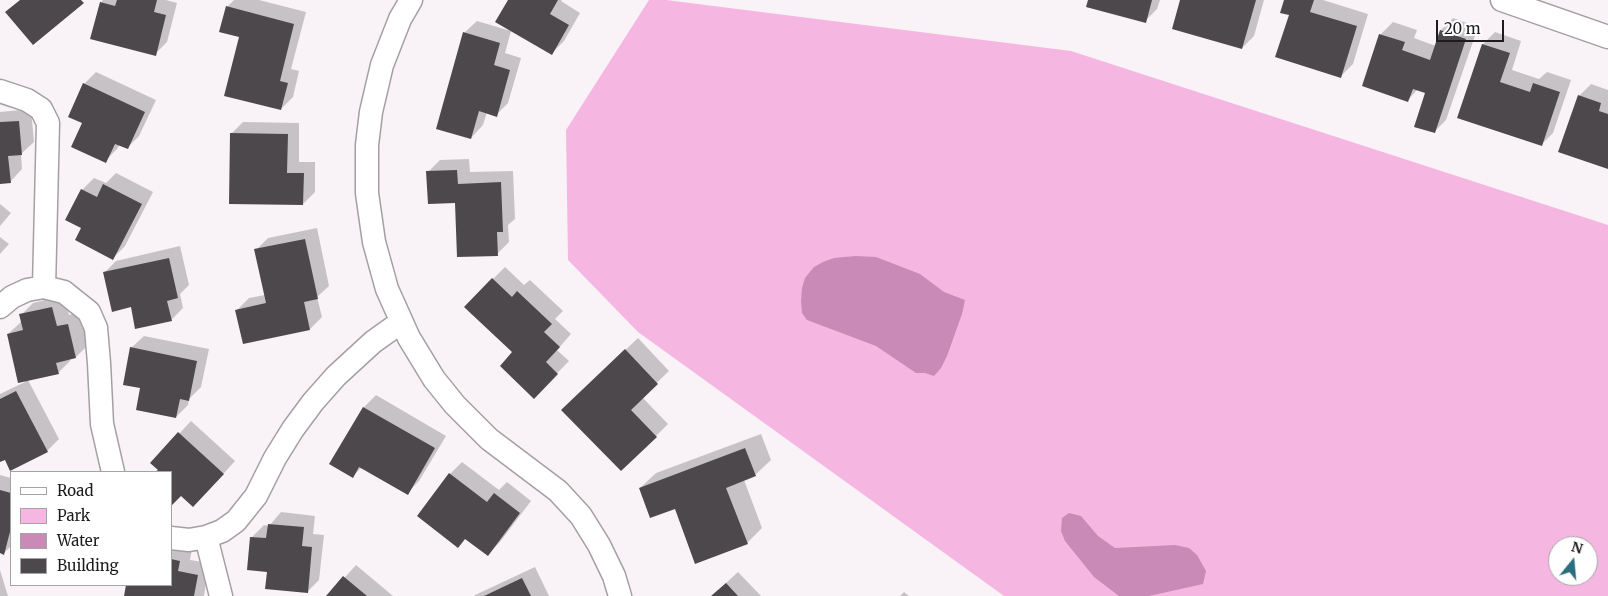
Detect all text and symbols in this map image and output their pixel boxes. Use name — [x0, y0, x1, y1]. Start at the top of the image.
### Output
scale bar — [1438, 10, 1506, 42]
text: 20 m — [1444, 19, 1481, 38]
legend — [10, 471, 172, 586]
text: Road — [57, 481, 93, 500]
text: Park — [57, 506, 90, 525]
text: Water — [57, 531, 99, 550]
north arrow — [1548, 536, 1598, 586]
text: N — [1569, 537, 1585, 558]
text: Building — [57, 556, 119, 575]

